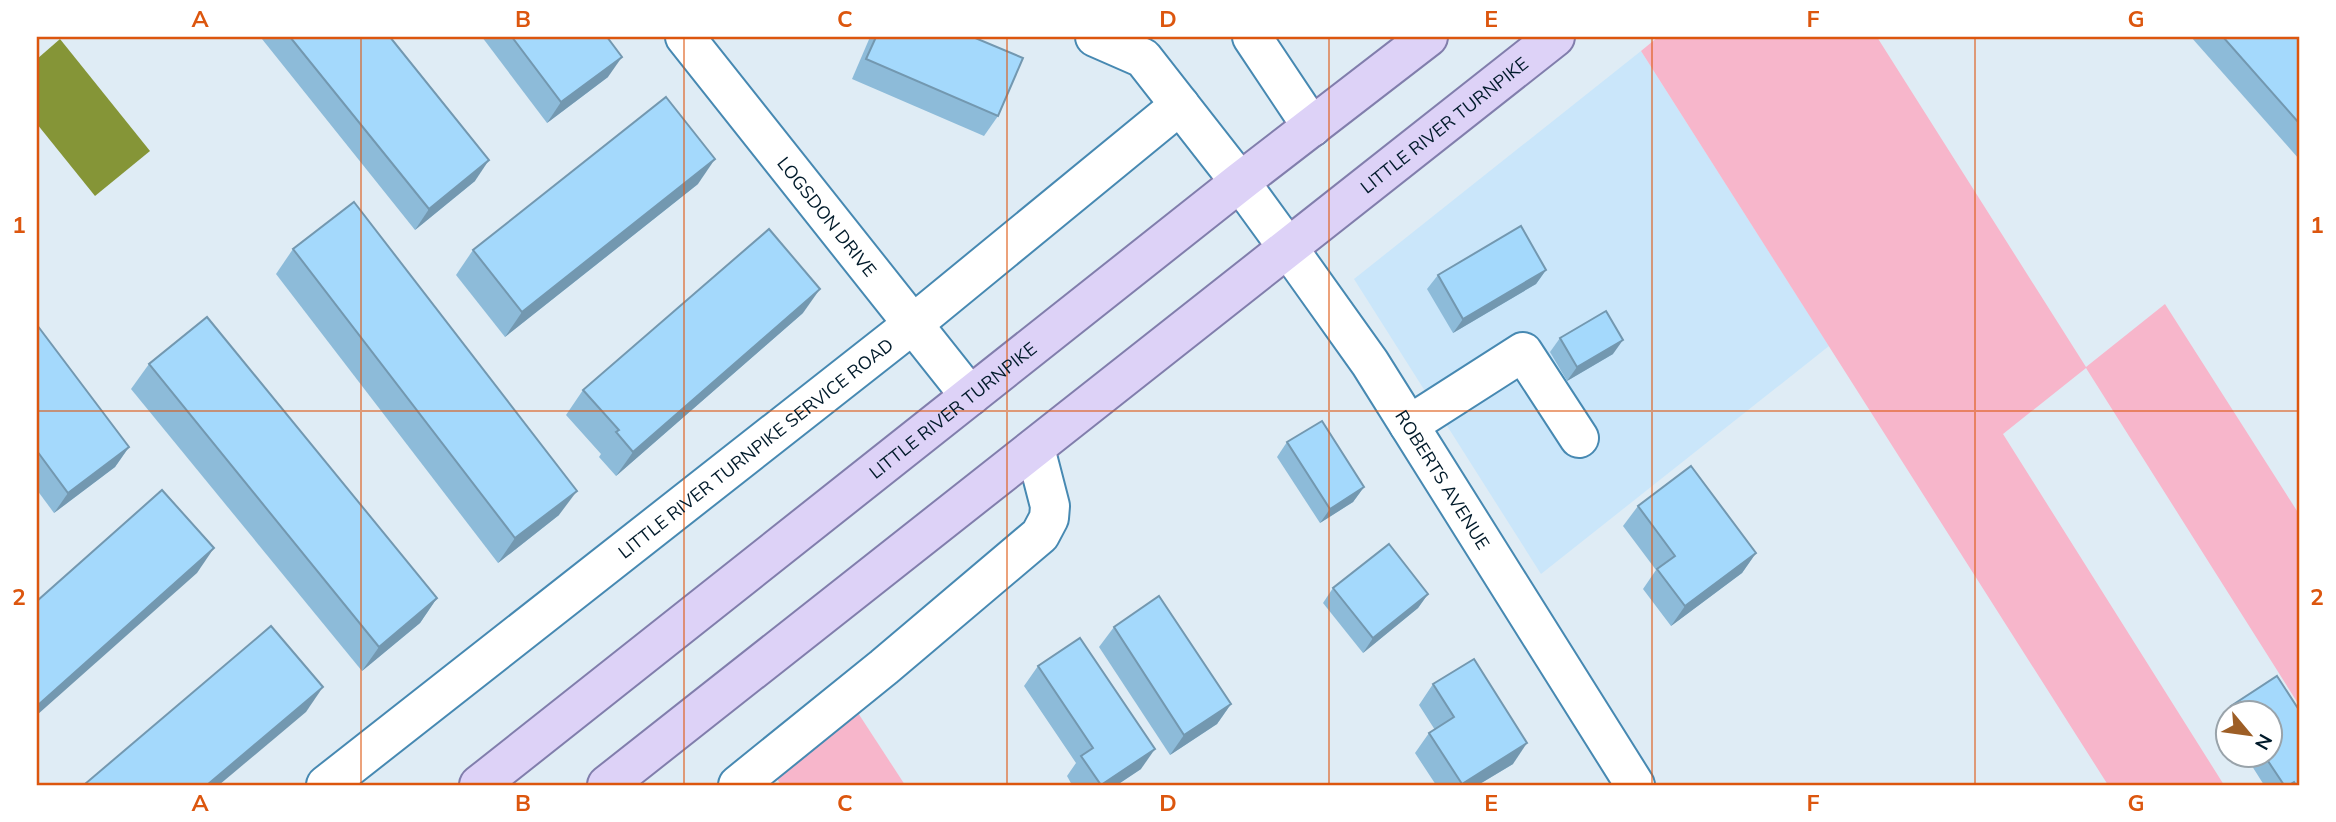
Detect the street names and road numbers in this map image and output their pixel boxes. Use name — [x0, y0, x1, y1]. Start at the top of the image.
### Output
street label: LITTLE RIVER TURNPIKE — [1355, 51, 1532, 198]
street label: LOGSDON DRIVE — [773, 152, 882, 281]
street label: LITTLE RIVER TURNPIKE SERVICE ROAD — [613, 333, 898, 563]
street label: LITTLE RIVER TURNPIKE — [864, 336, 1041, 483]
street label: ROBERTS AVENUE — [1391, 405, 1495, 553]

